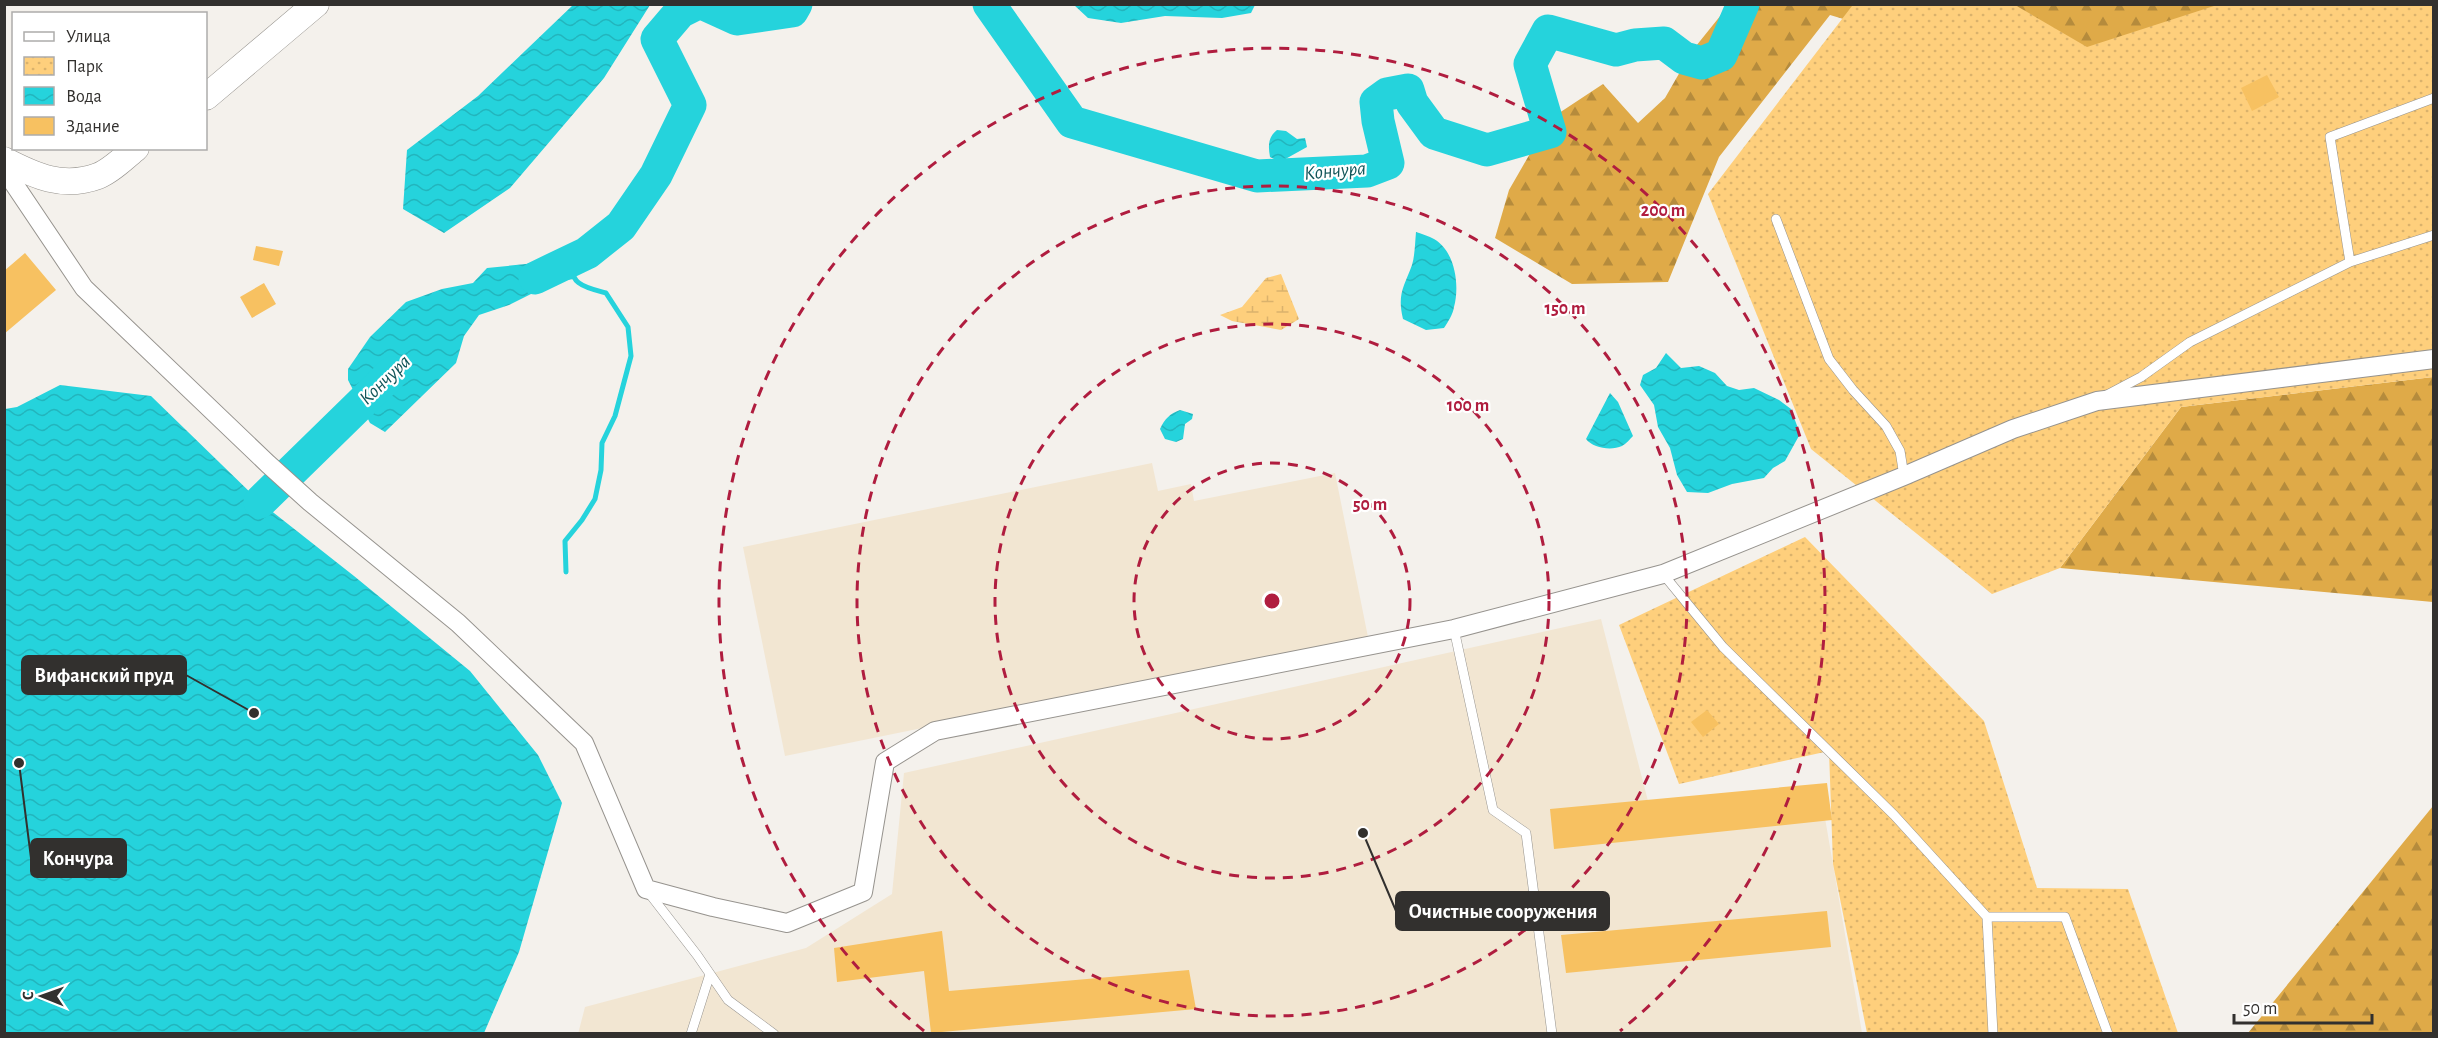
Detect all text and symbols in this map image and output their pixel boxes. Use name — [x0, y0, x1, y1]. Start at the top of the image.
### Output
legend — [12, 12, 207, 150]
text: Улица — [66, 28, 111, 46]
text: Парк — [66, 58, 104, 76]
text: Вода — [66, 88, 102, 106]
text: Здание — [66, 118, 120, 136]
water label: Кончура — [1303, 158, 1367, 184]
text: 200 m — [1641, 202, 1685, 220]
text: 150 m — [1545, 300, 1585, 318]
water label: Кончура — [356, 351, 414, 409]
text: 100 m — [1447, 397, 1489, 415]
text: 50 m — [1353, 496, 1387, 514]
centre of rings — [1262, 591, 1282, 611]
callout: Вифанский пруд — [22, 656, 186, 694]
text: Вифанский пруд — [34, 666, 174, 686]
callout: Кончура — [31, 839, 126, 877]
text: Кончура — [42, 849, 114, 869]
callout: Очистные сооружения — [1396, 892, 1609, 930]
text: Очистные сооружения — [1409, 902, 1597, 922]
north arrow — [12, 966, 72, 1026]
scale bar — [2234, 987, 2372, 1025]
text: С — [20, 991, 36, 1000]
text: 50 m — [2243, 1000, 2277, 1018]

